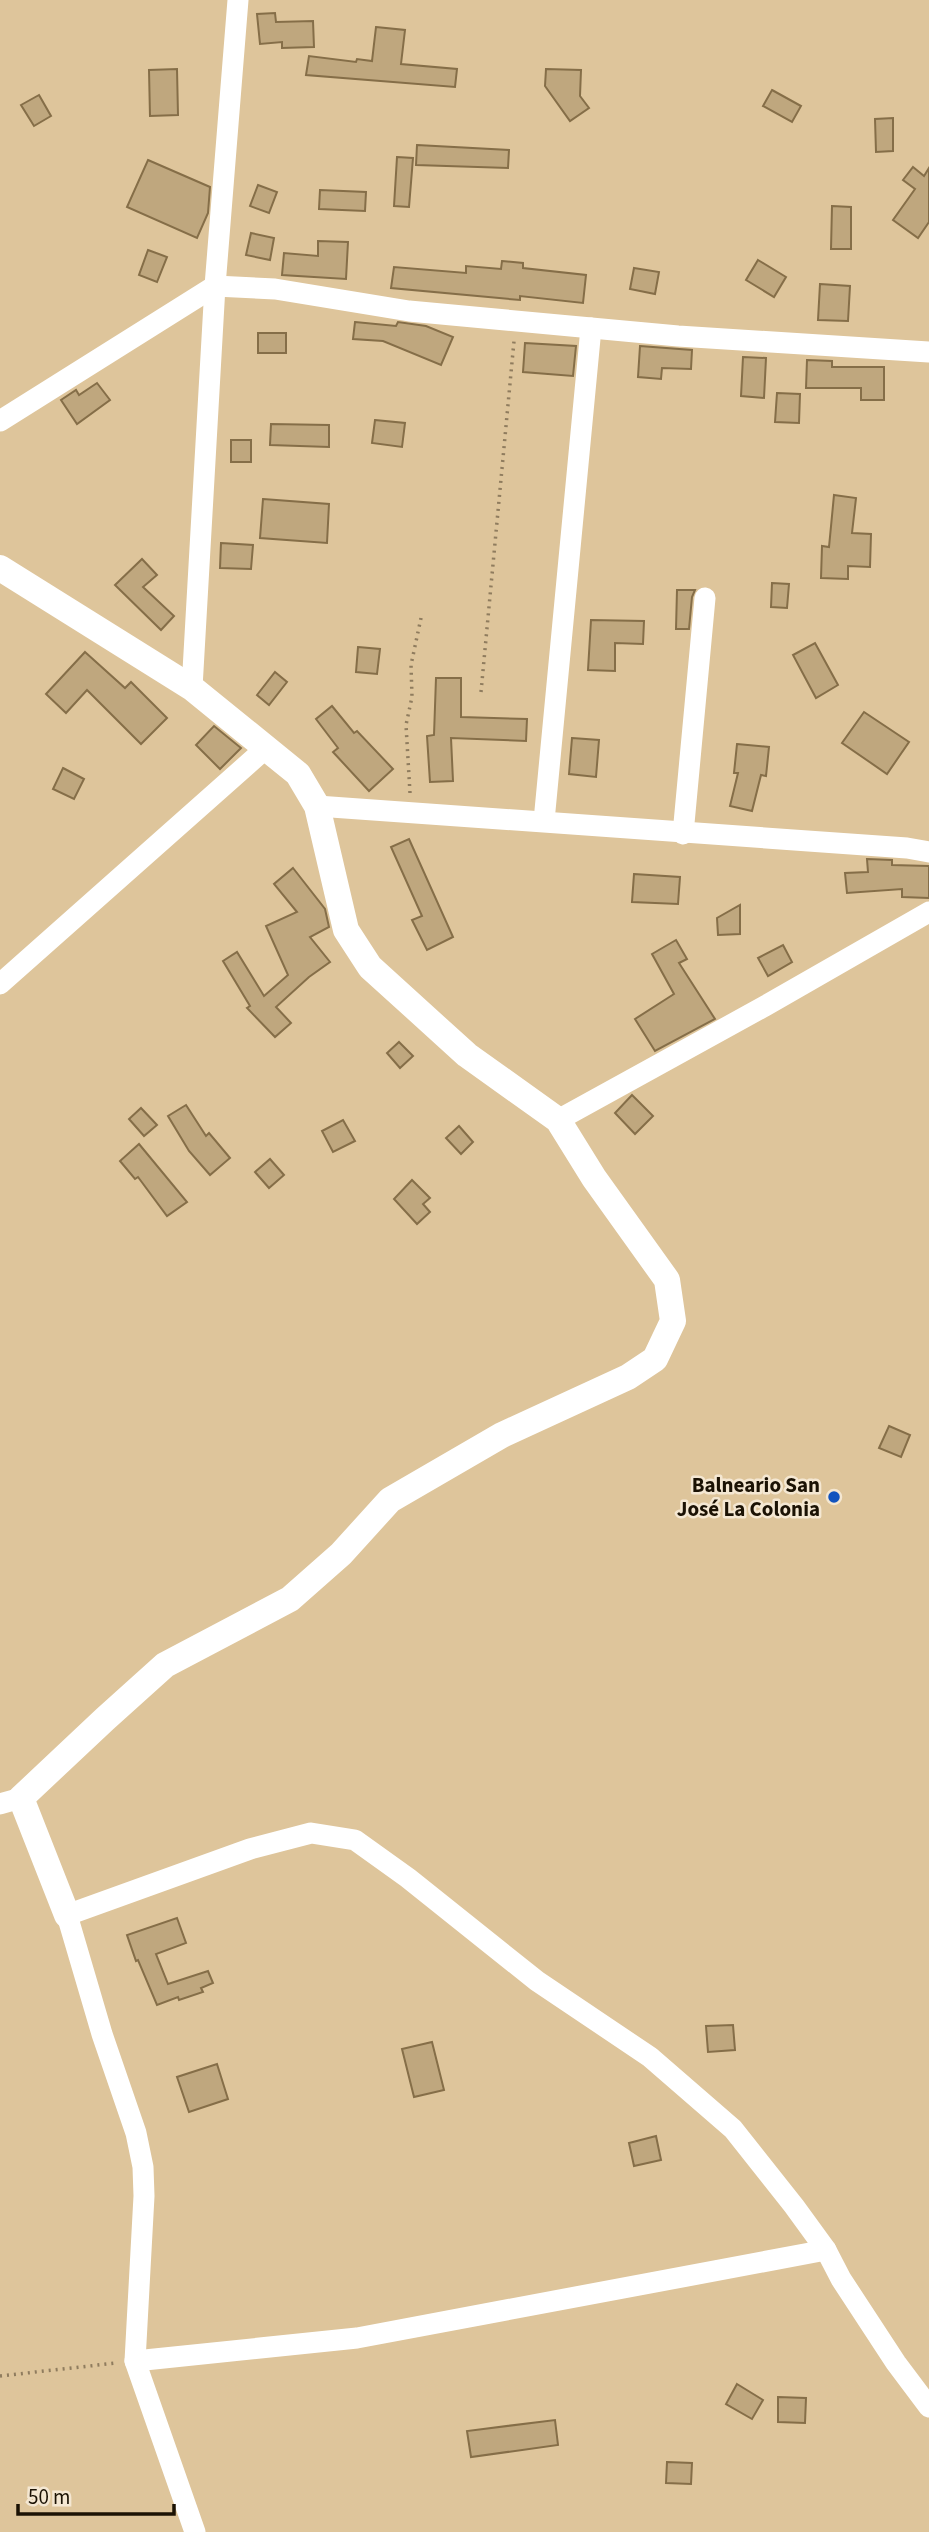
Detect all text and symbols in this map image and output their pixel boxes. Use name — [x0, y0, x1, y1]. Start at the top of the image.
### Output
place label: Balneario San José La Colonia — [677, 1470, 820, 1524]
marker: Balneario San José La Colonia — [826, 1489, 842, 1505]
scale bar — [18, 2472, 173, 2516]
text: 50 m — [28, 2482, 70, 2512]

